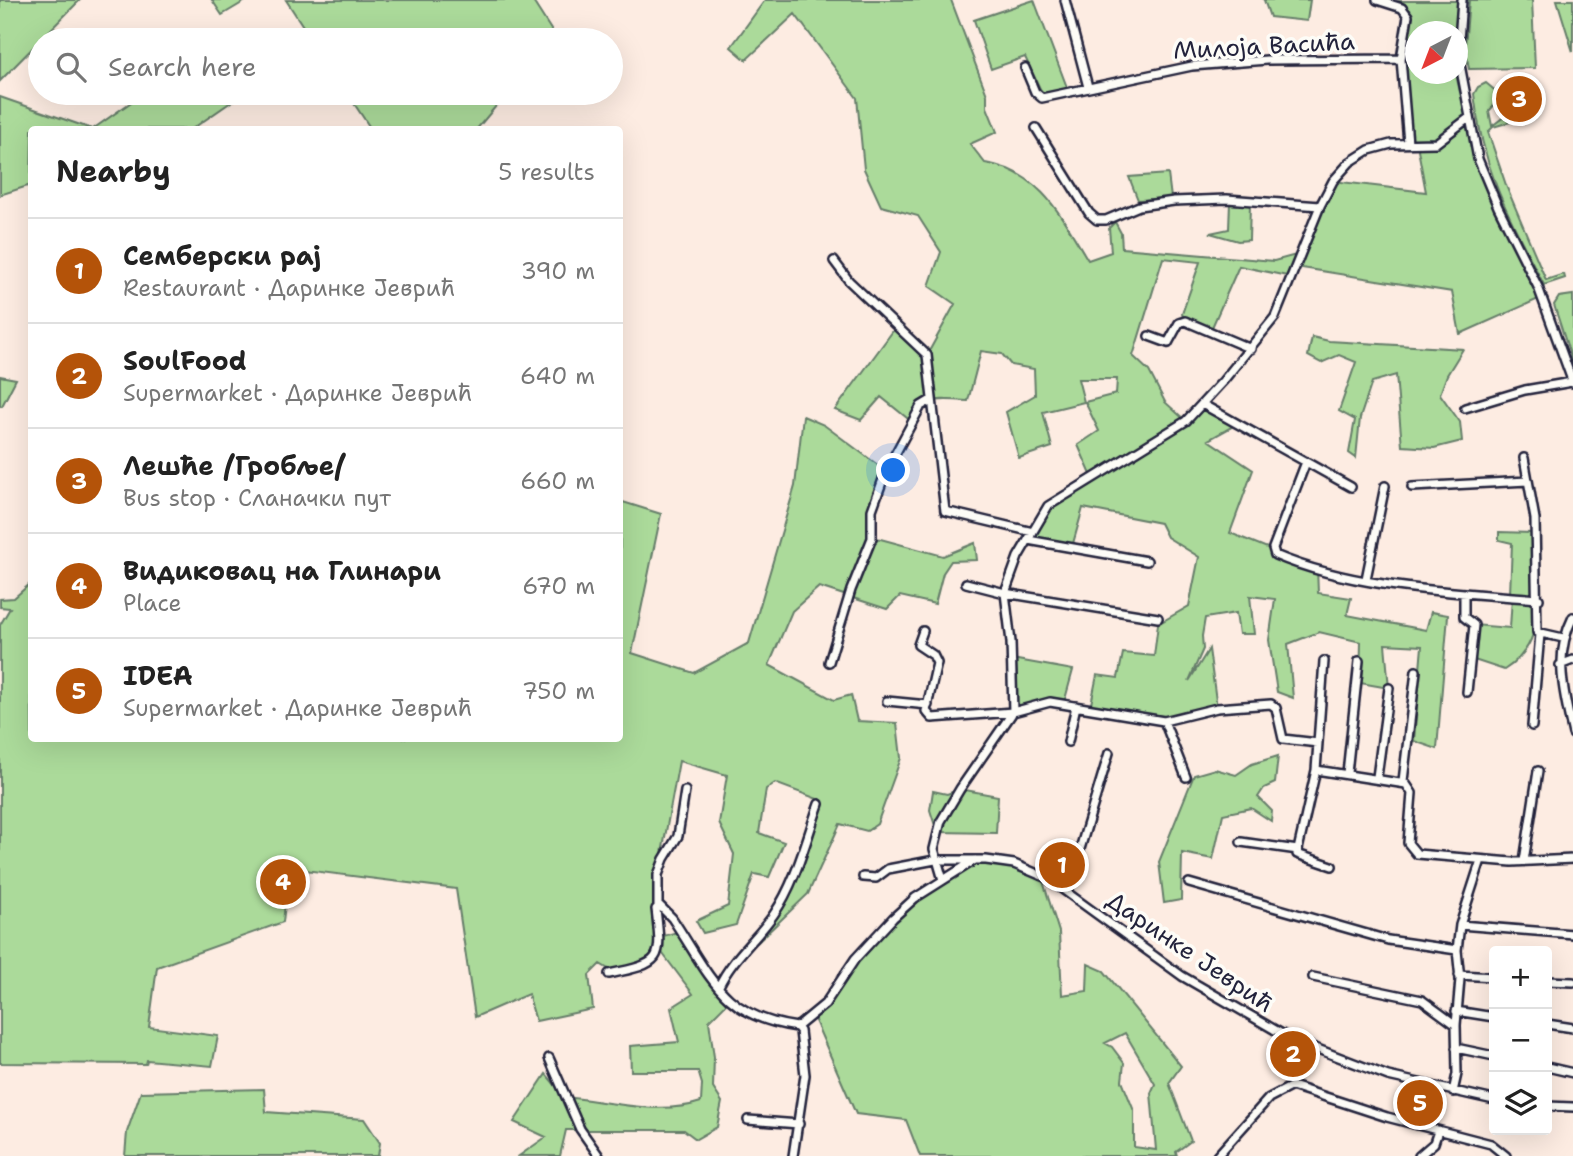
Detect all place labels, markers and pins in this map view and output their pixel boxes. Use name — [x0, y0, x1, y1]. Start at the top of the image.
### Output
pin: 3 — [1496, 73, 1542, 125]
pin: 1 — [1039, 839, 1085, 891]
pin: 4 — [260, 856, 306, 908]
pin: 2 — [1270, 1028, 1316, 1080]
pin: 5 — [1397, 1077, 1443, 1129]

